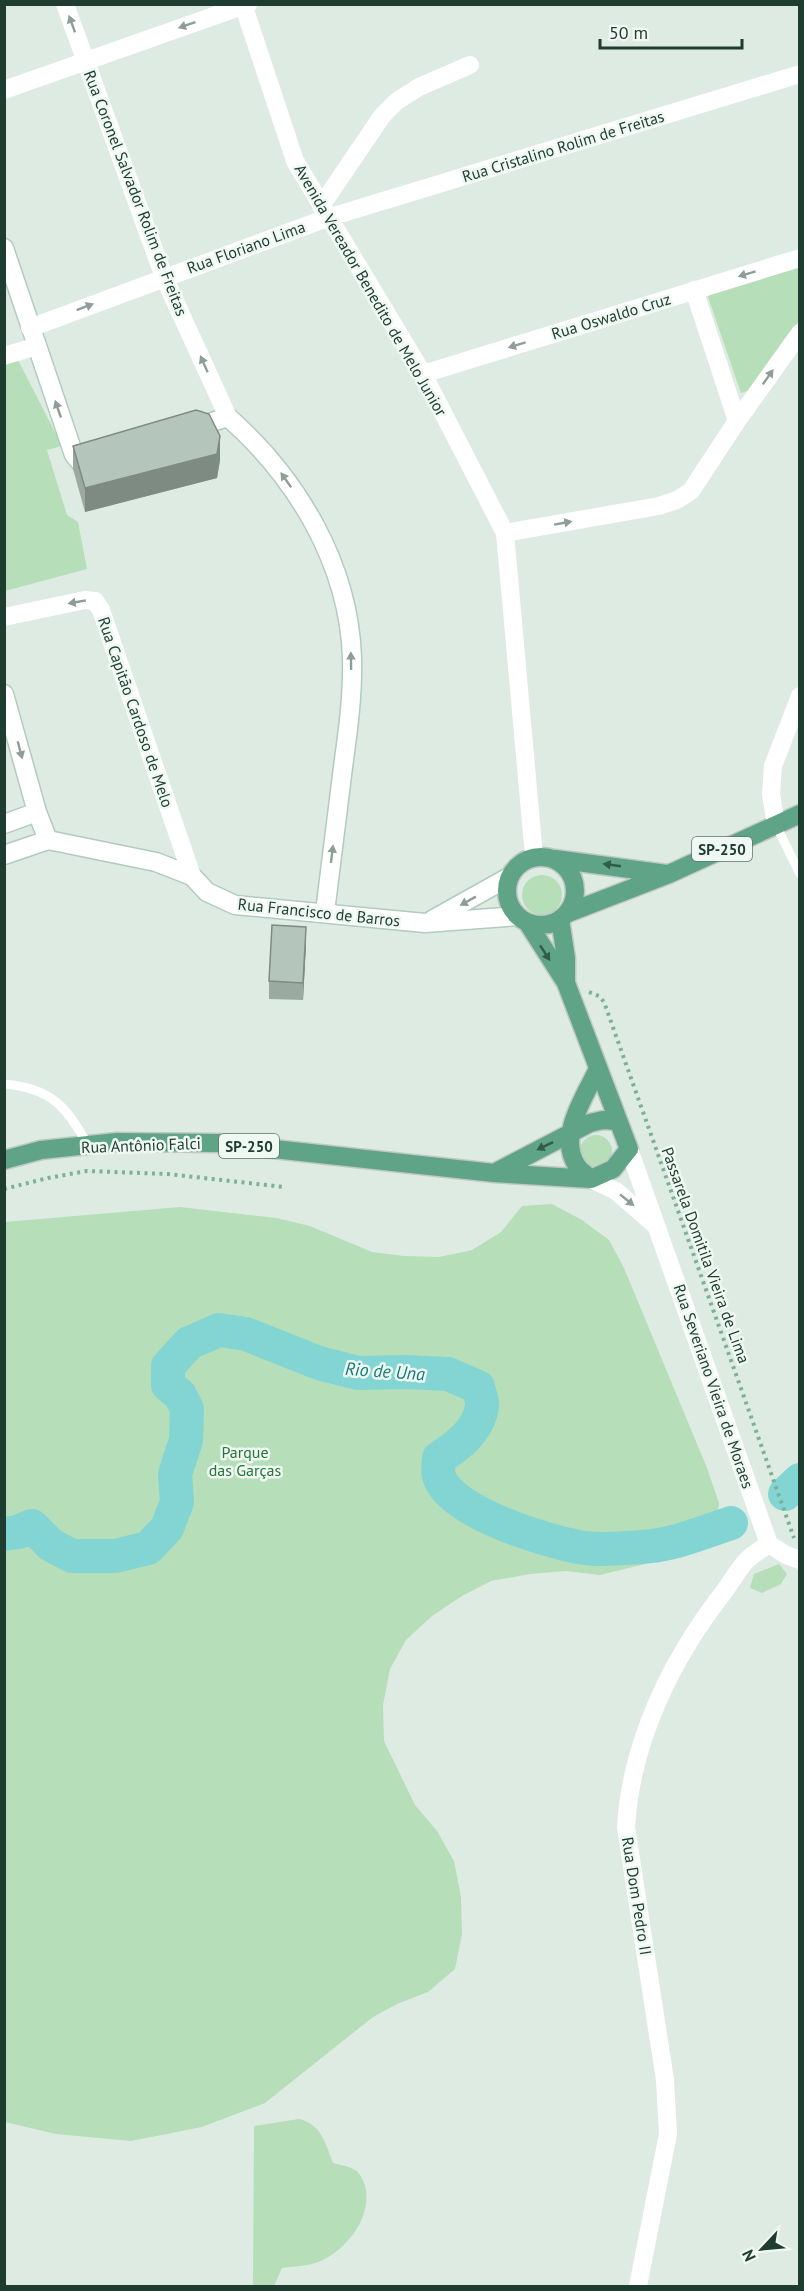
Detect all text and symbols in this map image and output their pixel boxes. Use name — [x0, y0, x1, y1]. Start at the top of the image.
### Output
scale bar — [600, 12, 742, 50]
one-way arrow — [67, 15, 77, 33]
one-way arrow — [178, 21, 196, 31]
text: 50 m — [609, 21, 648, 44]
street label: Rua Coronel Salvador Rolim de Freitas — [80, 67, 192, 319]
street label: Rua Cristalino Rolim de Freitas — [460, 106, 667, 186]
street label: Avenida Vereador Benedito de Melo Junior — [290, 160, 452, 420]
street label: Rua Floriano Lima — [184, 216, 308, 278]
one-way arrow — [738, 270, 756, 279]
street label: Rua Oswaldo Cruz — [549, 288, 673, 344]
one-way arrow — [76, 302, 94, 311]
one-way arrow — [508, 341, 526, 350]
one-way arrow — [199, 355, 208, 372]
one-way arrow — [762, 369, 774, 385]
one-way arrow — [53, 399, 62, 417]
one-way arrow — [281, 472, 292, 488]
one-way arrow — [553, 518, 572, 527]
one-way arrow — [67, 598, 86, 607]
street label: Rua Capitão Cardoso de Melo — [94, 614, 178, 810]
one-way arrow — [346, 651, 356, 670]
one-way arrow — [16, 741, 25, 759]
road number: SP-250 — [692, 837, 752, 861]
one-way arrow — [328, 845, 337, 864]
one-way arrow — [602, 861, 621, 870]
street label: Rua Francisco de Barros — [237, 894, 401, 930]
one-way arrow — [459, 896, 476, 906]
one-way arrow — [540, 945, 551, 961]
street label: Rua Antônio Falci — [81, 1133, 201, 1157]
road number: SP-250 — [219, 1134, 279, 1158]
one-way arrow — [536, 1142, 553, 1151]
street label: Passarela Domitila Vieira de Lima — [658, 1144, 754, 1366]
one-way arrow — [620, 1193, 635, 1206]
street label: Rua Severiano Vieira de Moraes — [670, 1281, 759, 1491]
water label: Rio de Una — [344, 1357, 426, 1385]
park label: Parque das Garças — [209, 1442, 282, 1480]
street label: Rua Dom Pedro II — [618, 1836, 656, 1956]
north arrow — [732, 2219, 792, 2279]
text: N — [737, 2246, 760, 2265]

